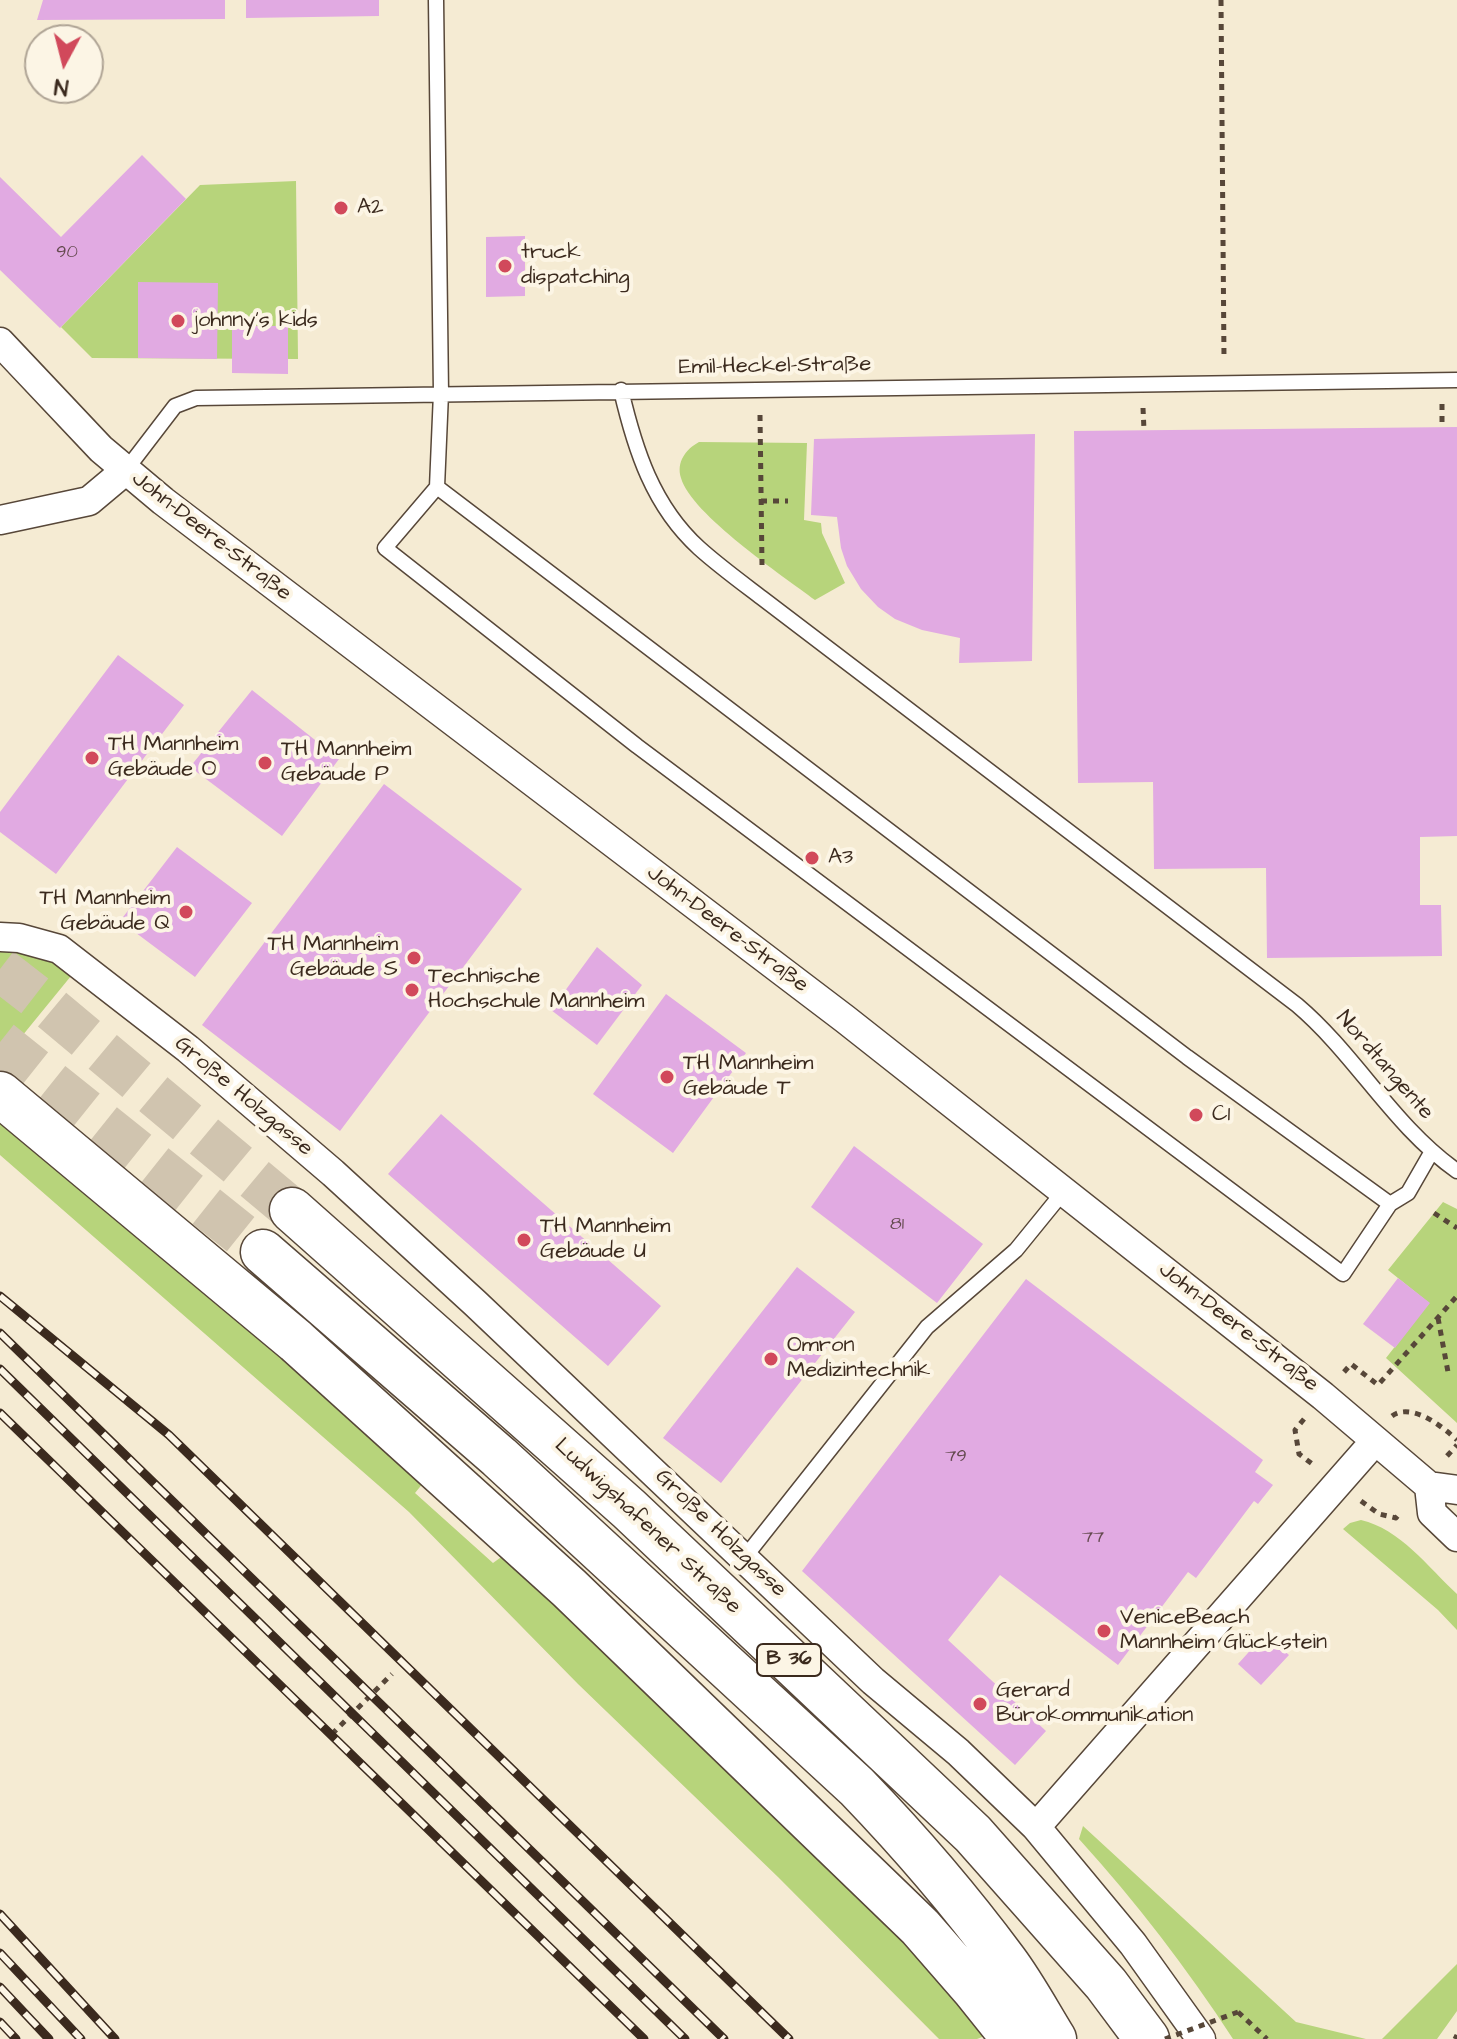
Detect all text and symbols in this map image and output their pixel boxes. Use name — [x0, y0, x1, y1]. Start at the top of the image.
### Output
north arrow — [24, 24, 104, 104]
text: N — [53, 70, 70, 103]
place label: A2 — [357, 195, 384, 221]
marker: A2 — [332, 199, 350, 217]
place label: truck dispatching — [521, 240, 629, 292]
house number: 90 — [56, 242, 78, 264]
marker: truck dispatching — [496, 257, 514, 275]
place label: johnny's kids — [194, 308, 318, 334]
marker: johnny's kids — [169, 312, 187, 330]
street label: Emil-Heckel-Straße — [679, 352, 871, 382]
street label: John-Deere-Straße — [126, 466, 296, 608]
place label: TH Mannheim Gebäude O — [108, 732, 238, 784]
place label: TH Mannheim Gebäude P — [281, 737, 411, 788]
marker: TH Mannheim Gebäude O — [83, 749, 101, 767]
marker: TH Mannheim Gebäude P — [256, 754, 274, 772]
place label: A3 — [828, 845, 853, 871]
marker: A3 — [803, 849, 821, 867]
street label: John-Deere-Straße — [641, 861, 813, 999]
place label: TH Mannheim Gebäude Q — [40, 886, 170, 938]
marker: TH Mannheim Gebäude Q — [177, 903, 195, 921]
place label: TH Mannheim Gebäude S — [268, 932, 398, 984]
marker: TH Mannheim Gebäude S — [405, 949, 423, 967]
place label: Technische Hochschule Mannheim — [428, 964, 644, 1016]
marker: Technische Hochschule Mannheim — [403, 981, 421, 999]
street label: Nordtangente — [1330, 1006, 1438, 1126]
street label: Große Holzgasse — [168, 1031, 318, 1163]
place label: TH Mannheim Gebäude T — [683, 1051, 813, 1102]
marker: TH Mannheim Gebäude T — [658, 1068, 676, 1086]
place label: C1 — [1212, 1102, 1230, 1128]
marker: C1 — [1187, 1106, 1205, 1124]
place label: TH Mannheim Gebäude U — [540, 1214, 670, 1266]
house number: 81 — [890, 1214, 904, 1236]
marker: TH Mannheim Gebäude U — [515, 1231, 533, 1249]
street label: John-Deere-Straße — [1153, 1257, 1323, 1399]
place label: Omron Medizintechnik — [787, 1333, 930, 1384]
marker: Omron Medizintechnik — [762, 1350, 780, 1368]
street label: Ludwigshafener Straße — [548, 1433, 746, 1621]
house number: 79 — [945, 1446, 967, 1468]
street label: Große Holzgasse — [649, 1465, 791, 1603]
house number: 77 — [1082, 1527, 1104, 1549]
place label: VeniceBeach Mannheim Glückstein — [1120, 1605, 1327, 1656]
marker: VeniceBeach Mannheim Glückstein — [1095, 1622, 1113, 1640]
road number: B 36 — [757, 1644, 821, 1676]
place label: Gerard Bürokommunikation — [996, 1678, 1193, 1730]
marker: Gerard Bürokommunikation — [971, 1695, 989, 1713]

